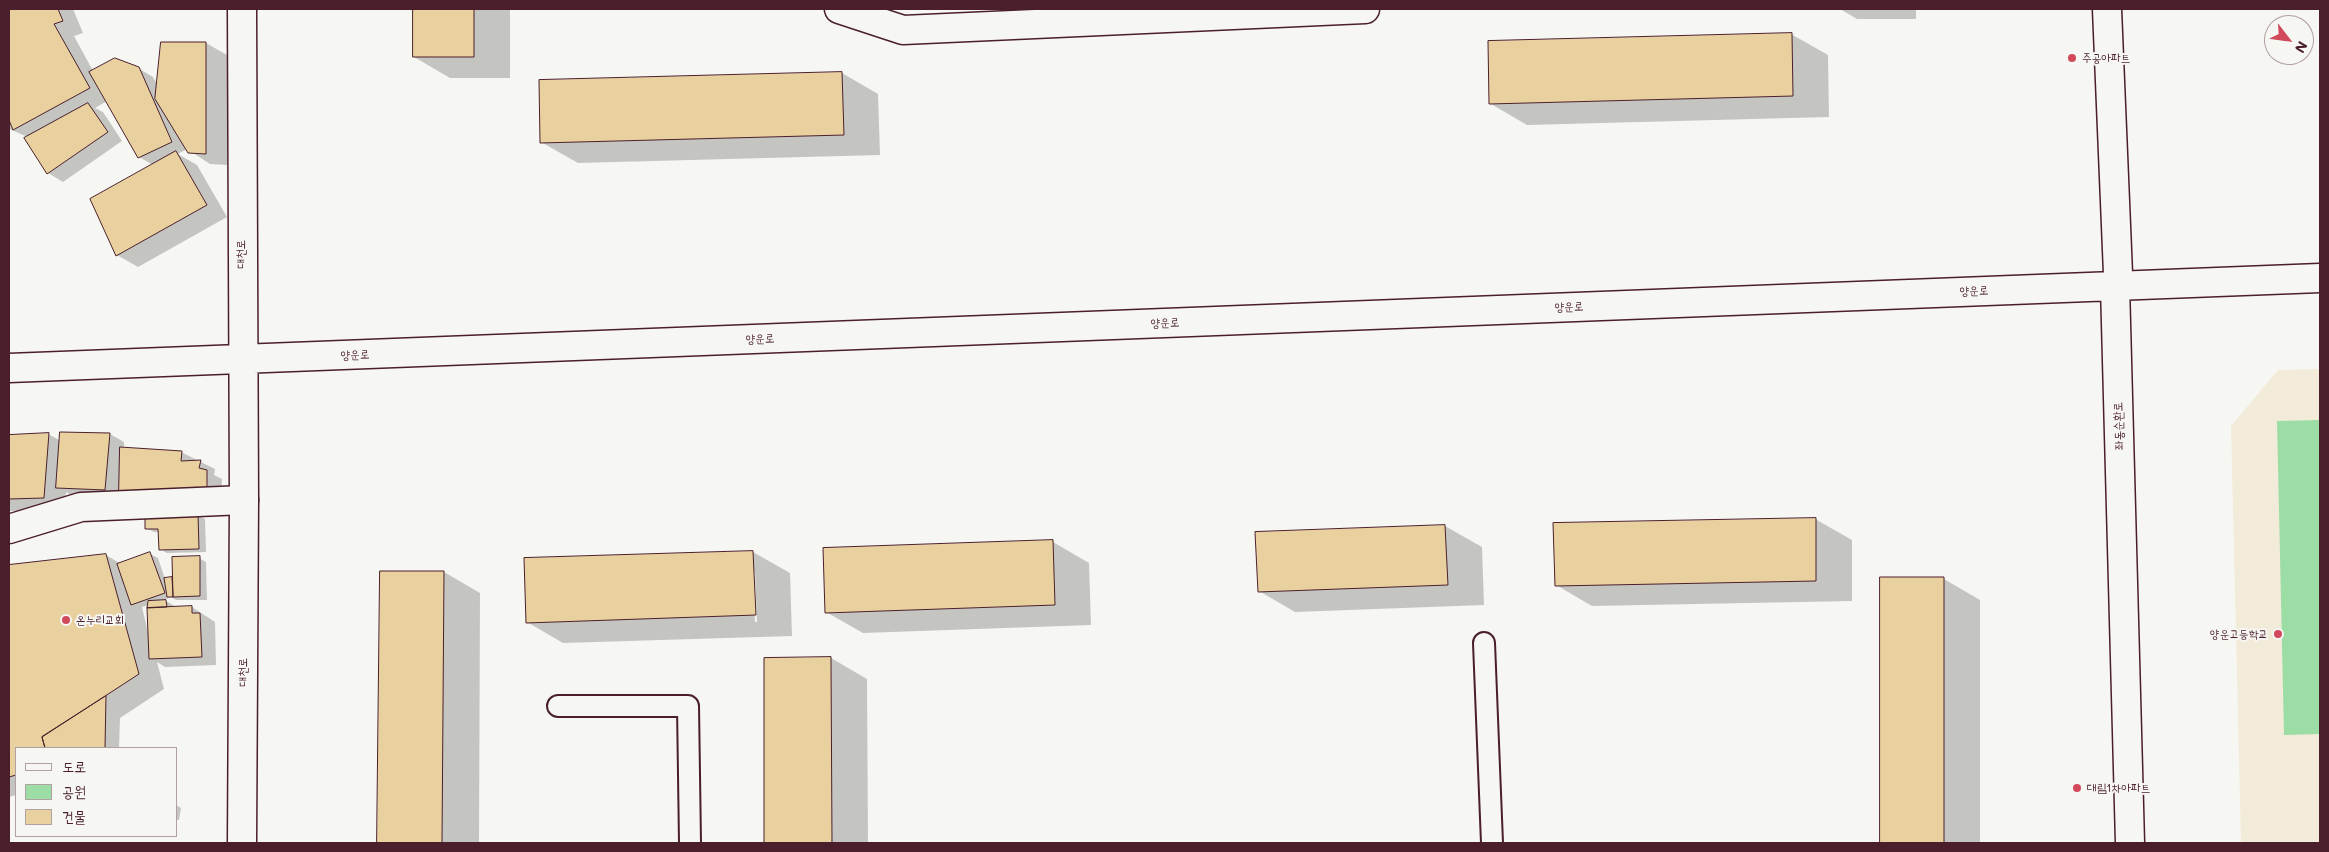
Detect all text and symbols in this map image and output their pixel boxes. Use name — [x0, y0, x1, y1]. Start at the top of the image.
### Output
north arrow — [2264, 15, 2314, 65]
text: N — [2291, 38, 2312, 57]
place label: 주공아파트 — [2082, 51, 2130, 65]
marker: 주공아파트 — [2066, 52, 2078, 64]
street label: 대천로 — [234, 240, 248, 268]
street label: 양운로 — [1959, 283, 1989, 299]
street label: 양운로 — [1554, 299, 1584, 315]
street label: 양운로 — [1150, 315, 1180, 331]
street label: 양운로 — [745, 331, 775, 347]
street label: 양운로 — [340, 347, 370, 363]
street label: 좌동순환로 — [2111, 402, 2127, 450]
place label: 온누리교회 — [76, 613, 124, 627]
marker: 온누리교회 — [60, 614, 72, 626]
place label: 양운고등학교 — [2210, 627, 2268, 641]
marker: 양운고등학교 — [2272, 628, 2284, 640]
street label: 대천로 — [236, 658, 250, 686]
legend — [15, 747, 178, 837]
text: 도로 — [62, 756, 86, 776]
text: 공원 — [62, 781, 86, 801]
place label: 대림1차아파트 — [2087, 781, 2150, 795]
marker: 대림1차아파트 — [2071, 782, 2083, 794]
text: 건물 — [62, 806, 86, 826]

